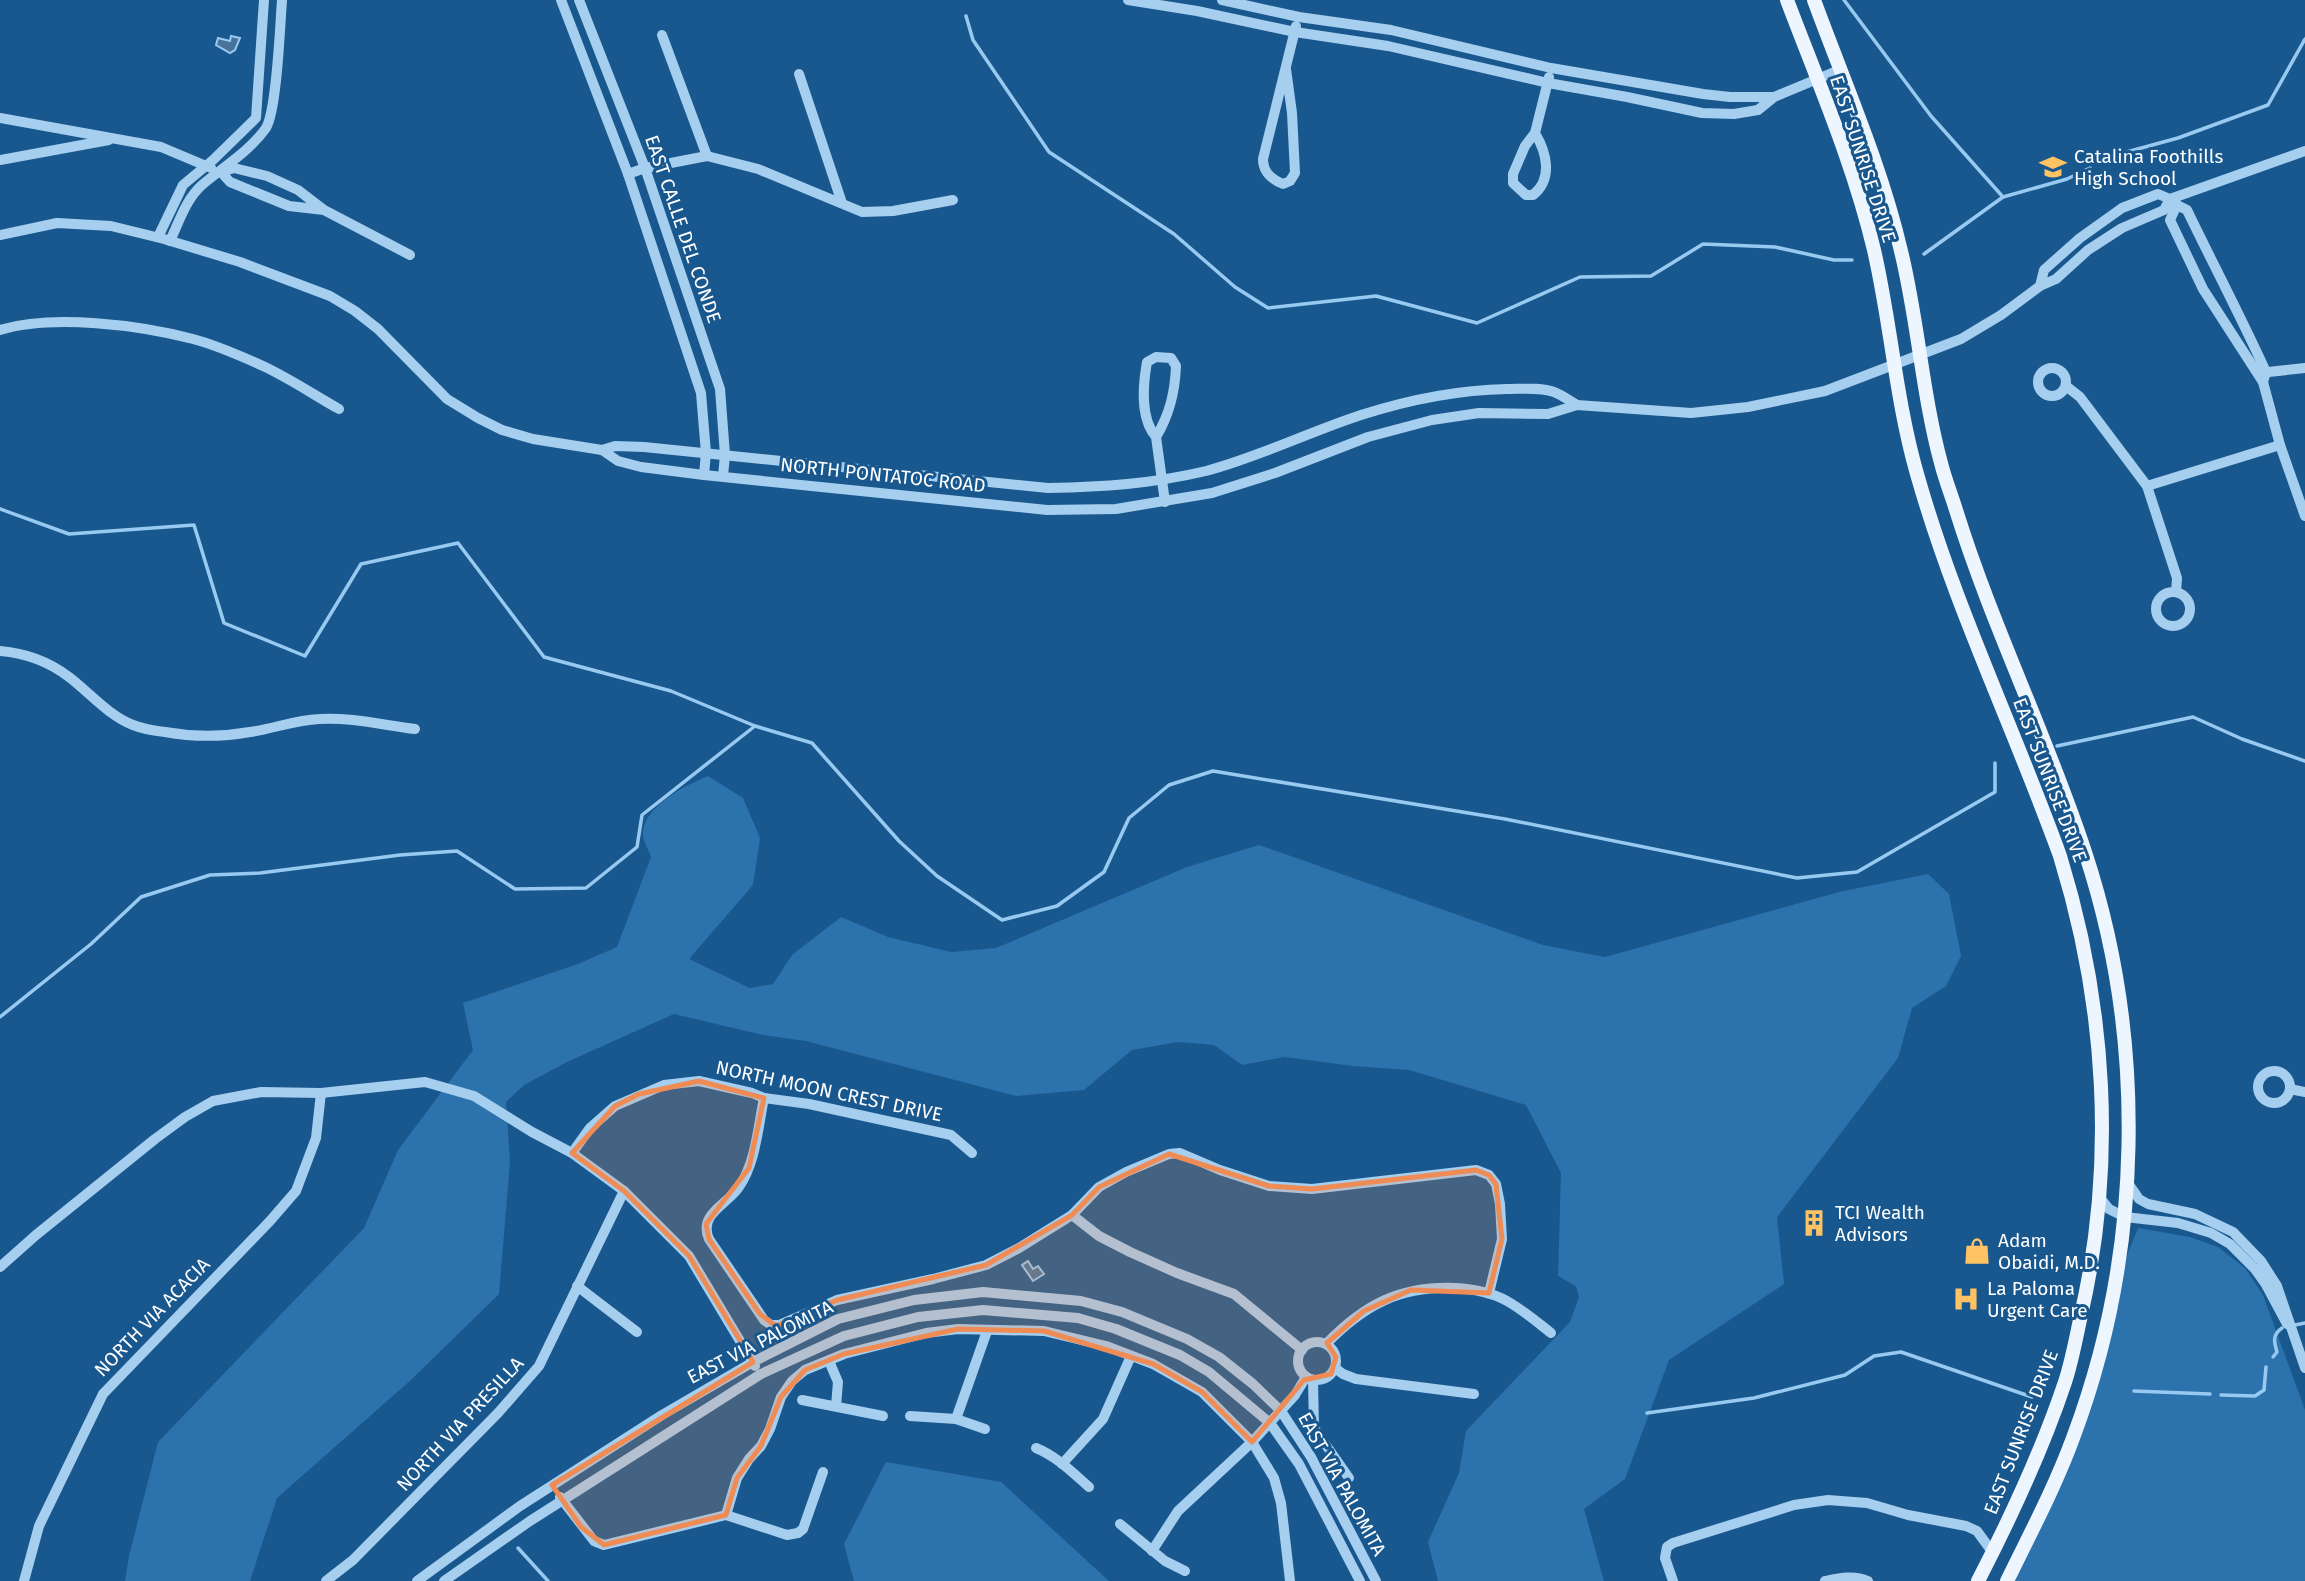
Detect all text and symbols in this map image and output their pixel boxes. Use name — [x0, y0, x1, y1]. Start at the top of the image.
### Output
street label: EAST SUNRISE DRIVE — [1825, 72, 1901, 246]
street label: EAST CALLE DEL CONDE — [640, 132, 726, 326]
place label: Catalina Foothills High School — [2074, 145, 2223, 190]
school or university icon: Catalina Foothills High School — [2038, 152, 2068, 182]
street label: NORTH PONTATOC ROAD — [779, 453, 987, 497]
street label: EAST SUNRISE DRIVE — [2008, 694, 2092, 866]
street label: NORTH MOON CREST DRIVE — [714, 1056, 944, 1126]
place label: TCI Wealth Advisors — [1835, 1201, 1925, 1246]
building icon: TCI Wealth Advisors — [1799, 1208, 1829, 1238]
place label: Adam Obaidi, M.D. — [1998, 1229, 2100, 1274]
shop icon: Adam Obaidi, M.D. — [1962, 1236, 1992, 1266]
street label: NORTH VIA ACACIA — [89, 1253, 215, 1381]
place label: La Paloma Urgent Care — [1987, 1277, 2088, 1322]
hospital icon: La Paloma Urgent Care — [1951, 1284, 1981, 1314]
street label: EAST VIA PALOMITA — [683, 1295, 837, 1389]
street label: EAST SUNRISE DRIVE — [1979, 1346, 2063, 1518]
street label: NORTH VIA PRESILLA — [392, 1352, 528, 1496]
street label: EAST VIA PALOMITA — [1293, 1408, 1391, 1560]

